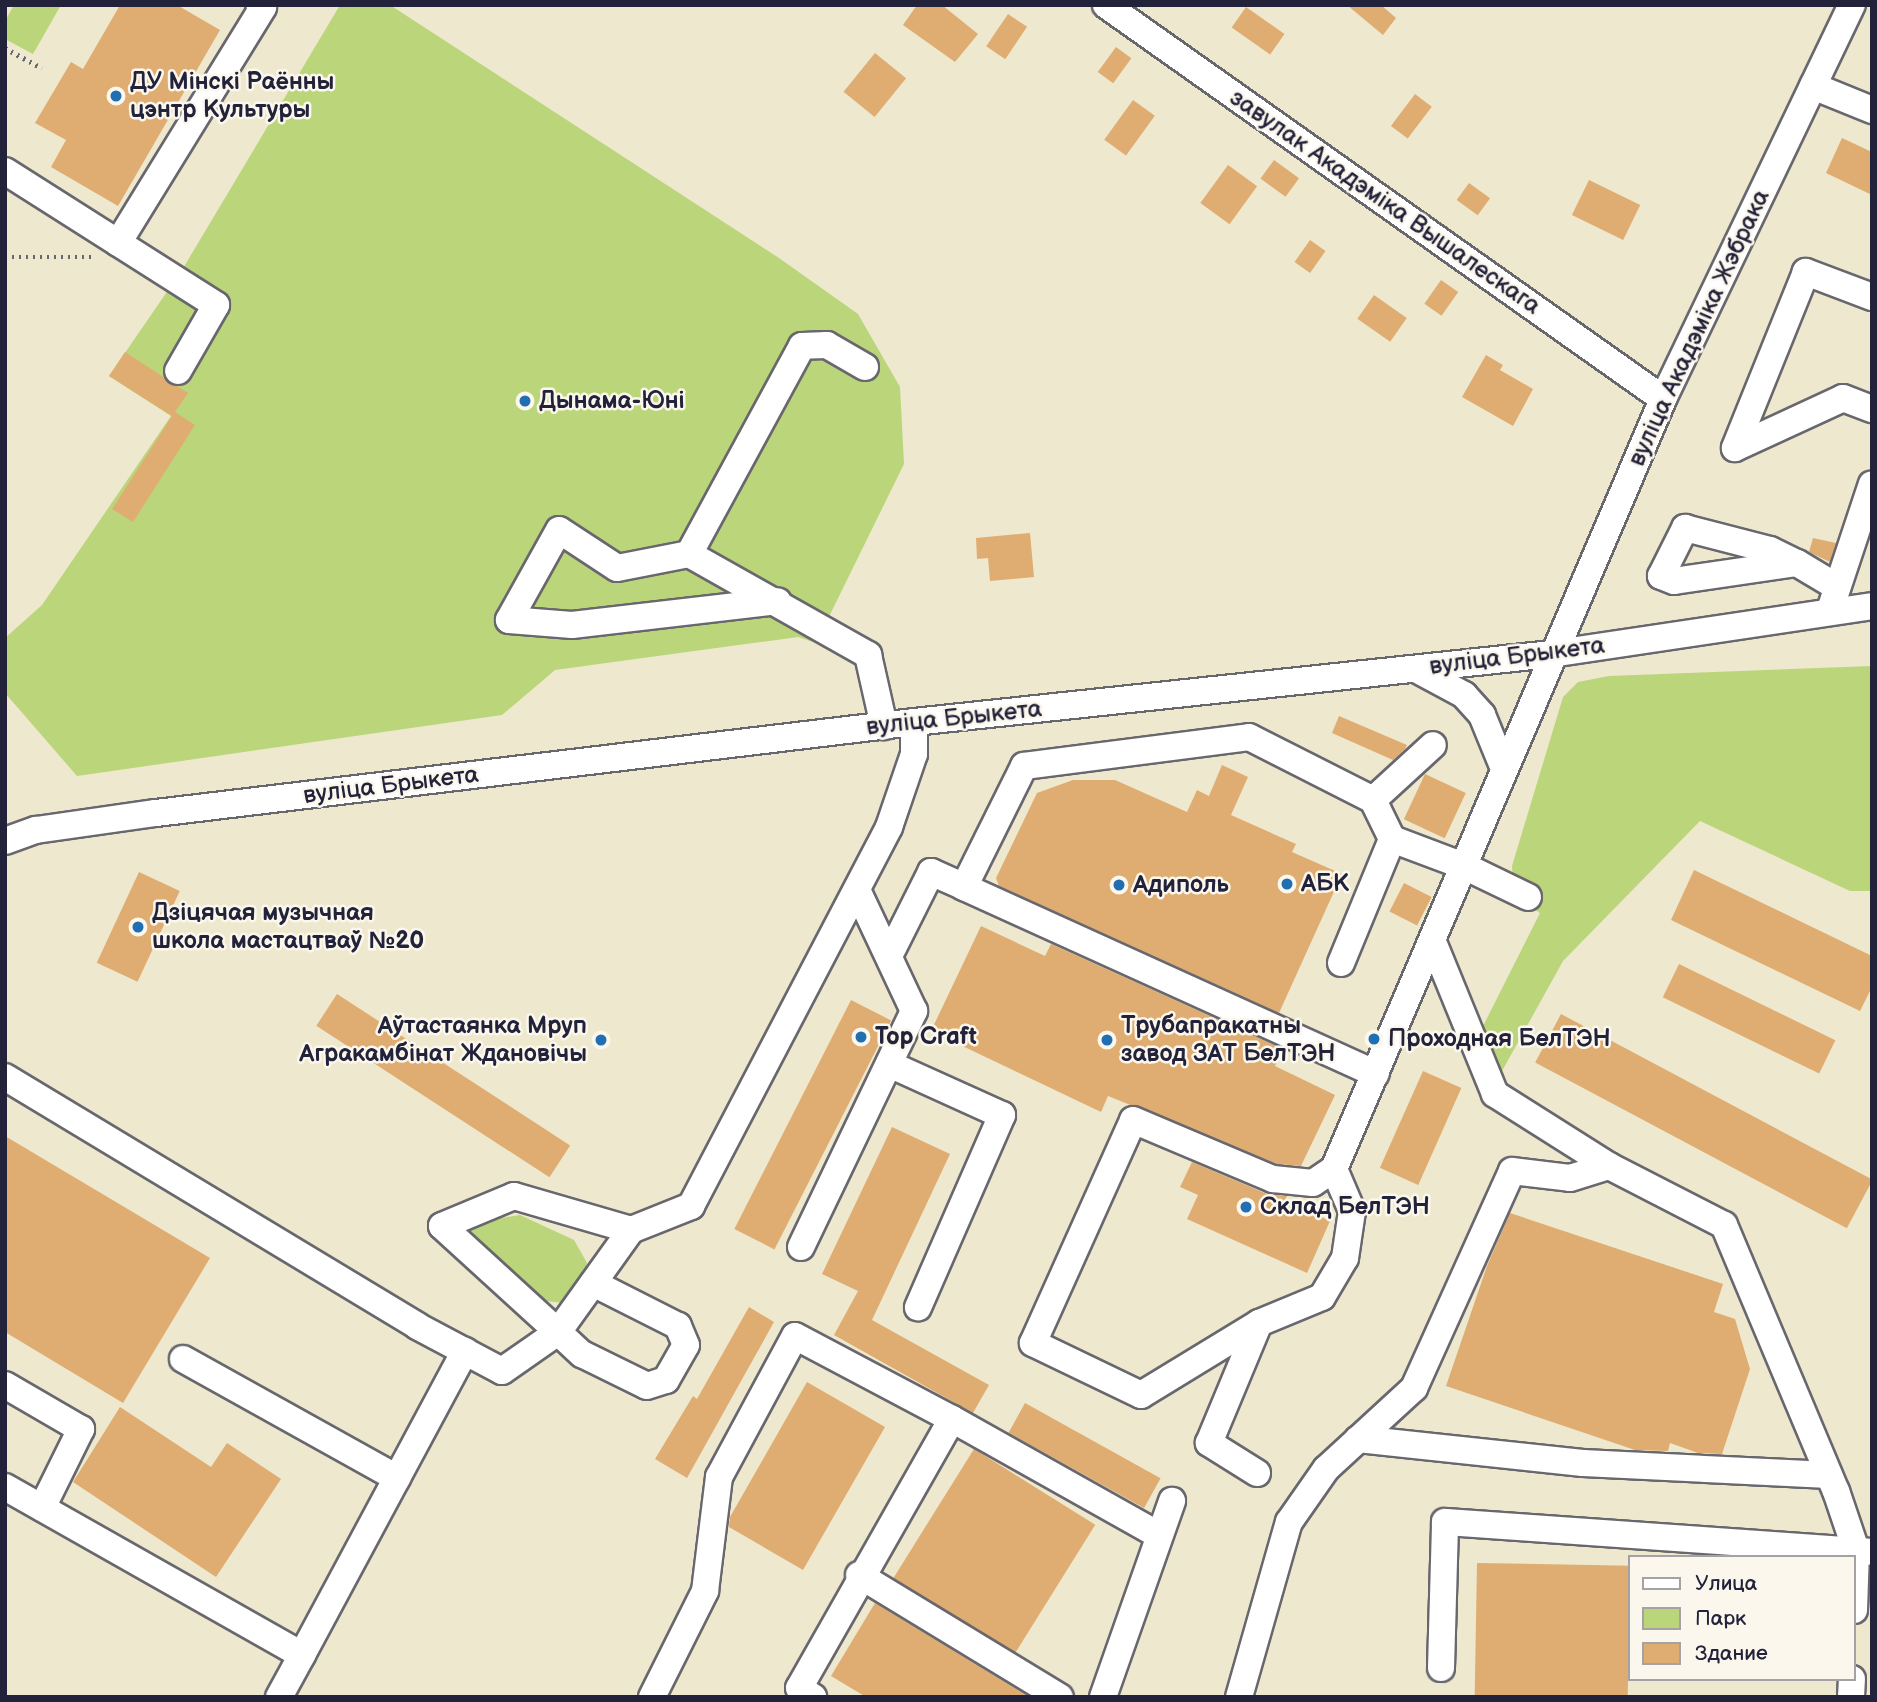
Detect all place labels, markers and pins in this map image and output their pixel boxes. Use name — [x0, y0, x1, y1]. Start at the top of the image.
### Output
place label: ДУ Мінскі Раённы цэнтр Культуры — [130, 68, 334, 124]
marker: ДУ Мінскі Раённы цэнтр Культуры — [108, 88, 124, 104]
place label: Дынама-Юні — [539, 387, 685, 415]
marker: Дынама-Юні — [517, 393, 533, 409]
place label: АБК — [1301, 870, 1349, 898]
place label: Адиполь — [1133, 871, 1229, 899]
marker: АБК — [1279, 876, 1295, 892]
marker: Адиполь — [1111, 877, 1127, 893]
place label: Дзіцячая музычная школа мастацтваў №20 — [152, 899, 424, 955]
marker: Дзіцячая музычная школа мастацтваў №20 — [130, 919, 146, 935]
place label: Аўтастаянка Мруп Агракамбінат Ждановічы — [299, 1012, 587, 1068]
place label: Трубапракатны завод ЗАТ БелТЭН — [1121, 1012, 1335, 1068]
place label: Top Craft — [875, 1023, 977, 1051]
place label: Проходная БелТЭН — [1388, 1025, 1611, 1053]
marker: Top Craft — [853, 1029, 869, 1045]
marker: Проходная БелТЭН — [1366, 1031, 1382, 1047]
marker: Аўтастаянка Мруп Агракамбінат Ждановічы — [593, 1032, 609, 1048]
marker: Трубапракатны завод ЗАТ БелТЭН — [1099, 1032, 1115, 1048]
place label: Склад БелТЭН — [1260, 1193, 1430, 1221]
marker: Склад БелТЭН — [1238, 1199, 1254, 1215]

